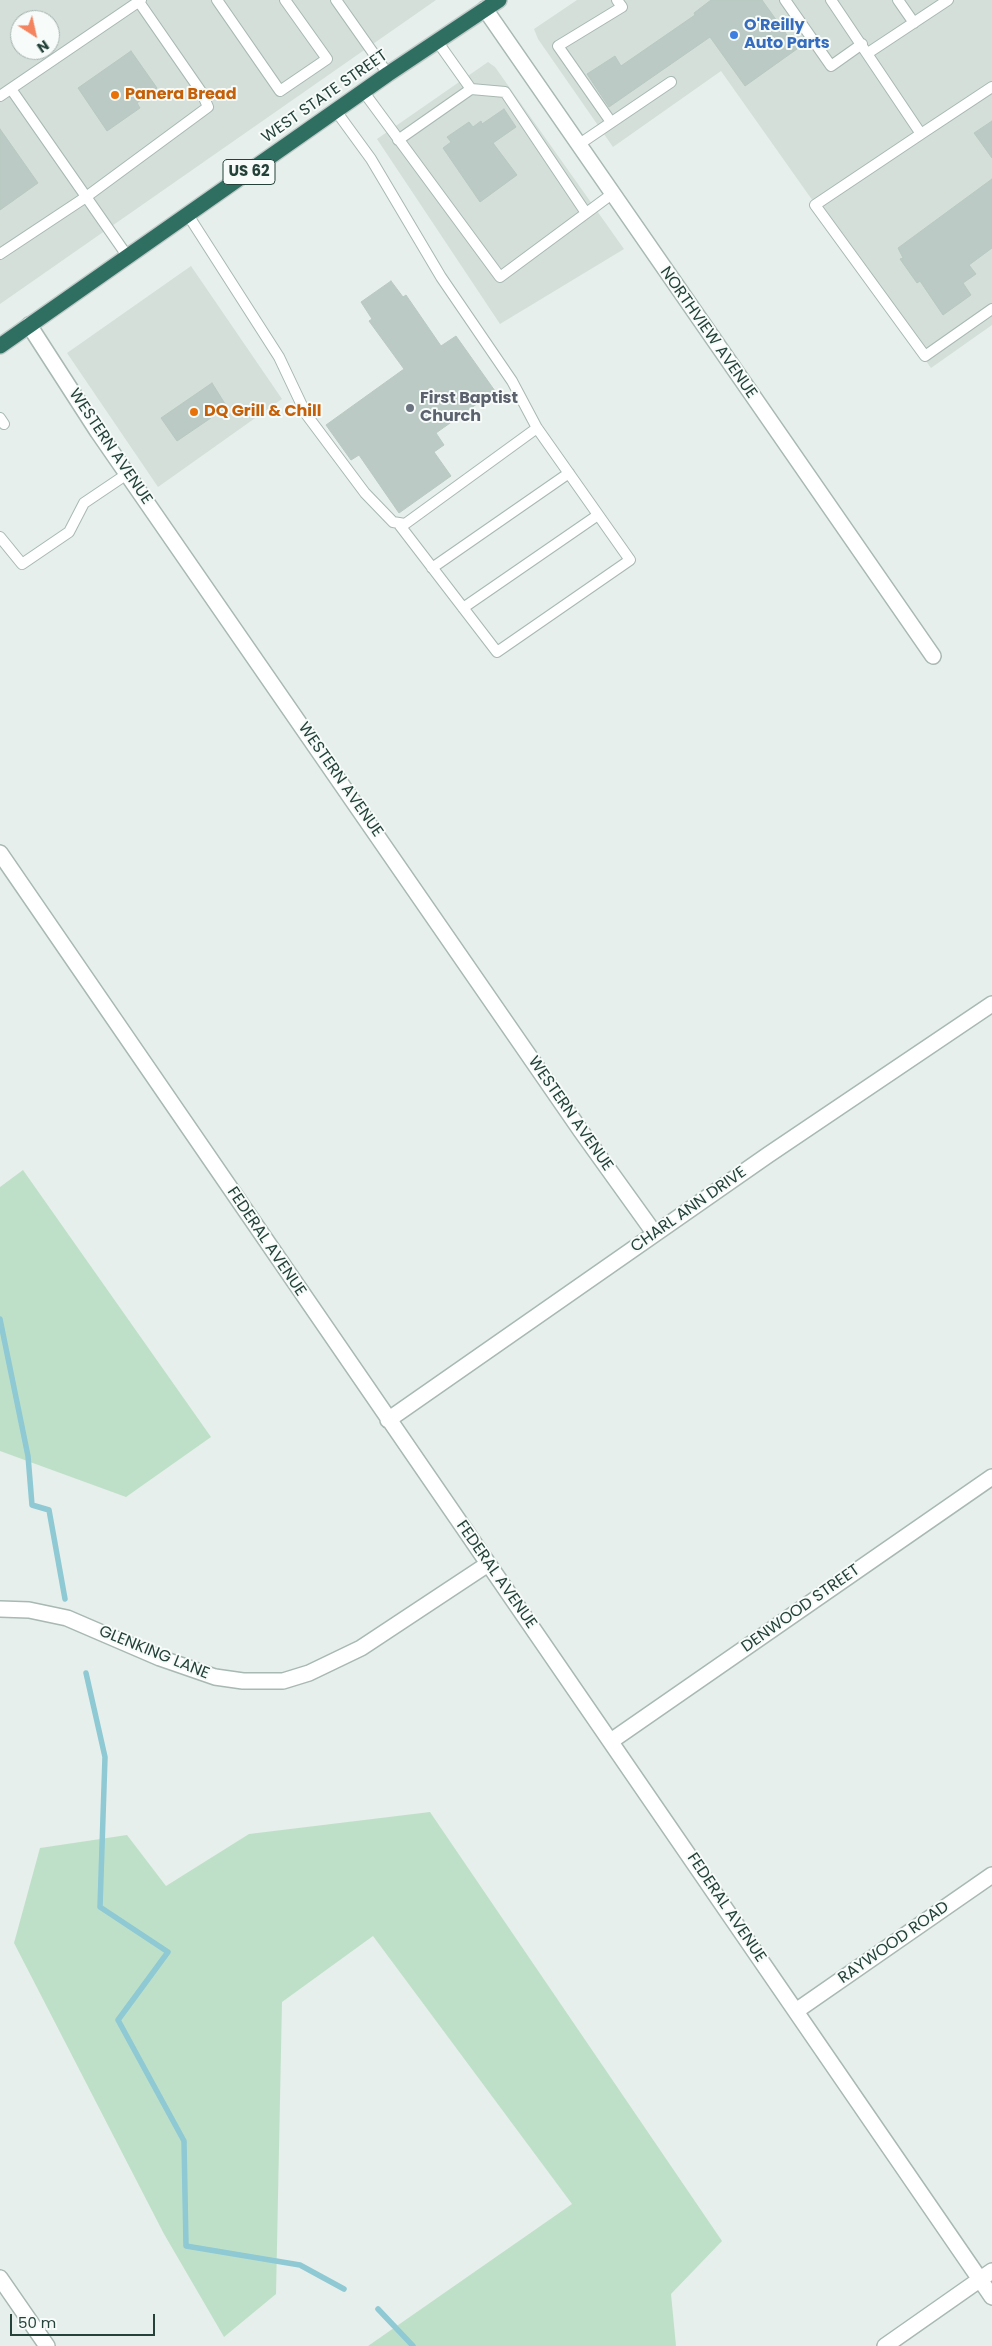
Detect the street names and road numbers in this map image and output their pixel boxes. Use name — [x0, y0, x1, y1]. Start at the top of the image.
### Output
street label: WEST STATE STREET — [258, 46, 392, 148]
road number: US 62 — [223, 160, 275, 184]
street label: NORTHVIEW AVENUE — [655, 264, 761, 402]
street label: WESTERN AVENUE — [64, 386, 156, 508]
street label: WESTERN AVENUE — [293, 719, 387, 841]
street label: WESTERN AVENUE — [523, 1053, 617, 1175]
street label: CHARL ANN DRIVE — [628, 1163, 750, 1257]
street label: FEDERAL AVENUE — [222, 1184, 310, 1300]
street label: FEDERAL AVENUE — [452, 1517, 540, 1633]
street label: DENWOOD STREET — [738, 1561, 864, 1657]
street label: GLENKING LANE — [96, 1622, 212, 1684]
street label: FEDERAL AVENUE — [682, 1850, 770, 1966]
street label: RAYWOOD ROAD — [835, 1898, 953, 1988]

